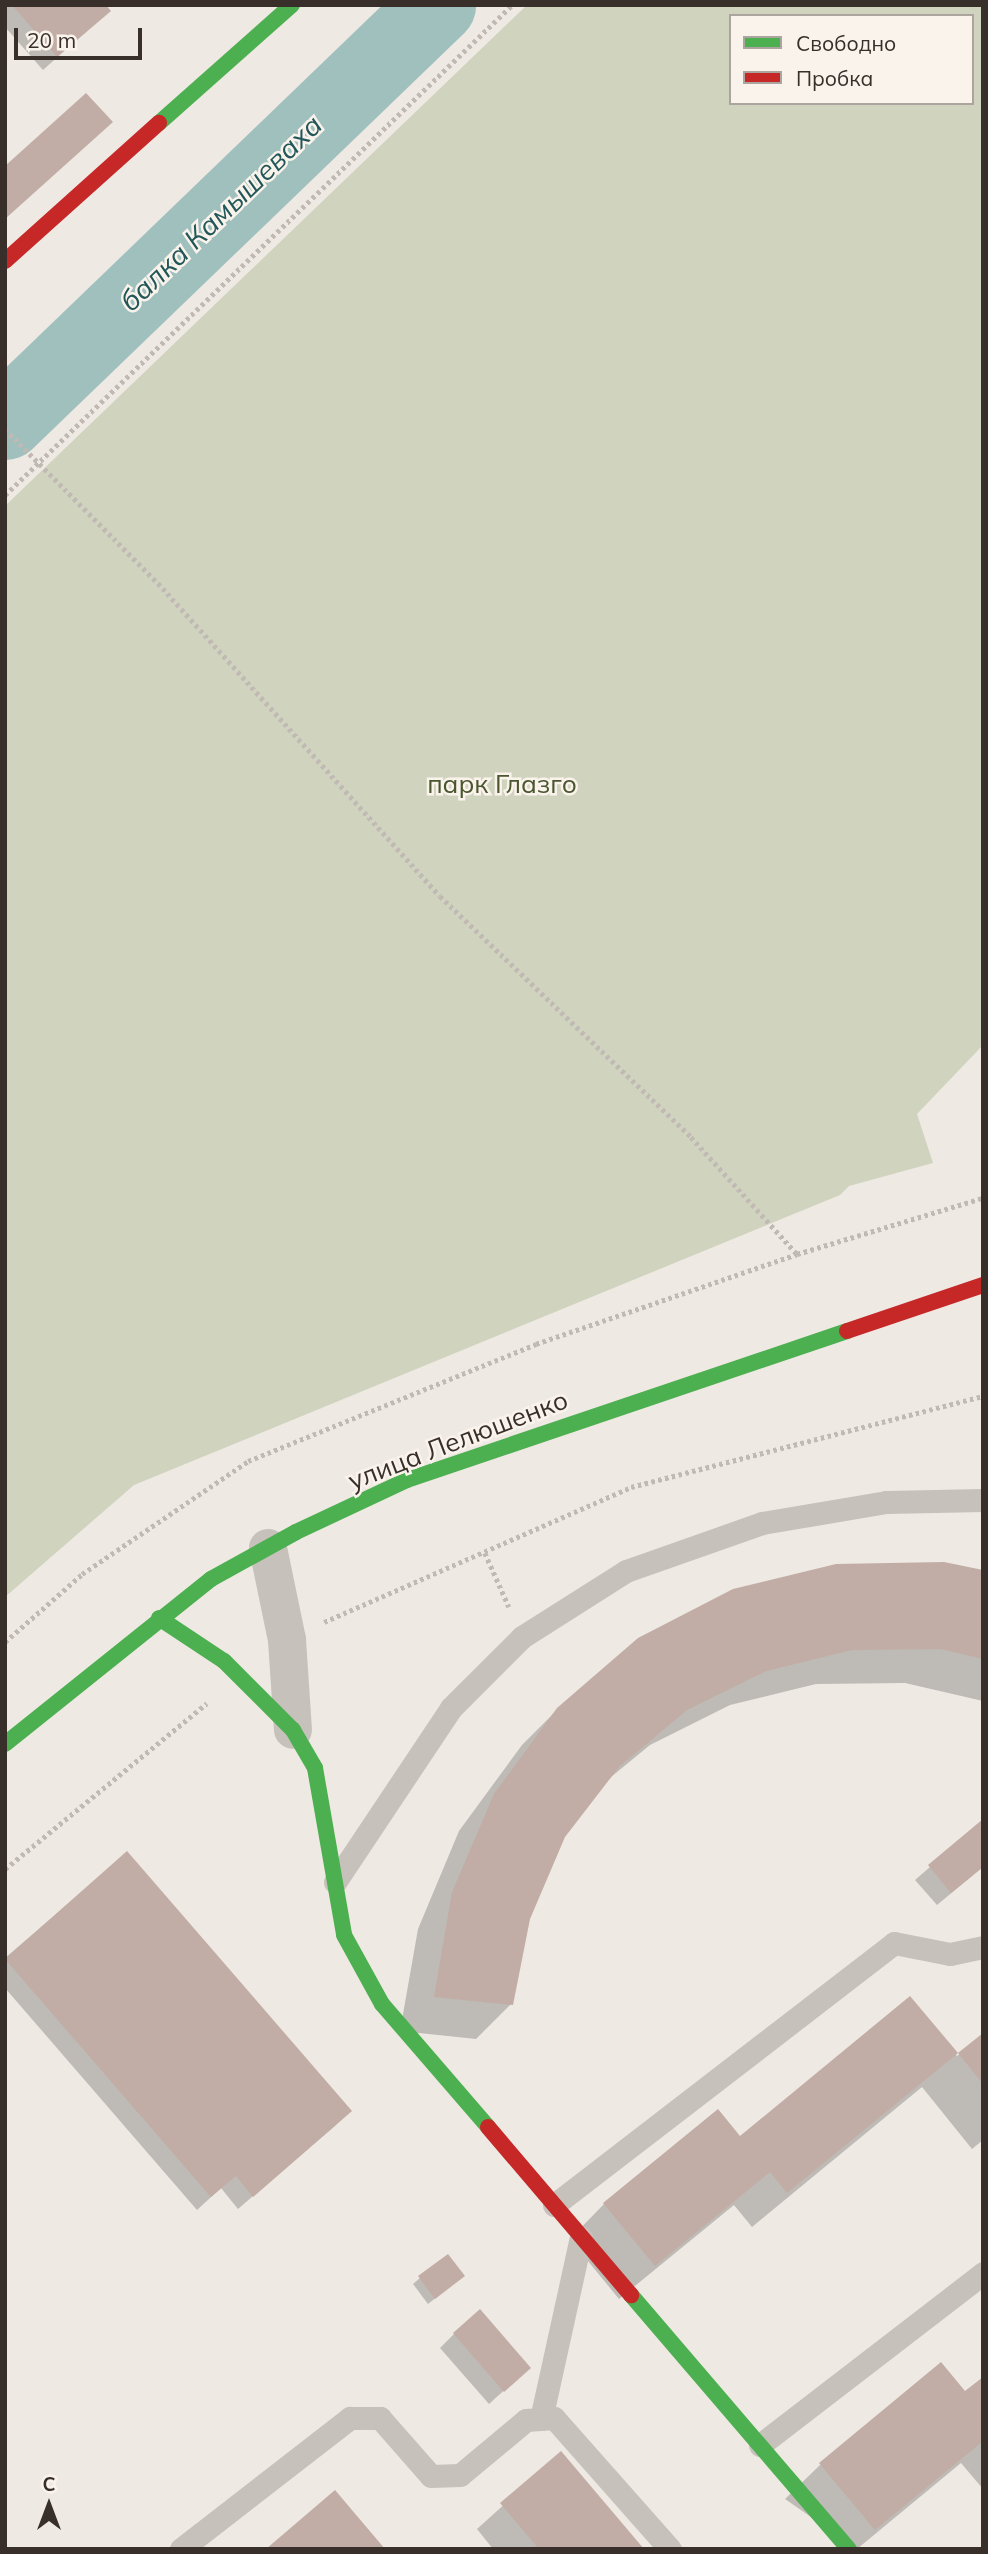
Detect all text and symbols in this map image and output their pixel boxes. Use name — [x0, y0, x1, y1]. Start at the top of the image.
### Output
scale bar — [18, 14, 145, 58]
legend — [729, 14, 974, 105]
text: 20 m — [27, 27, 76, 53]
text: Свободно — [796, 30, 896, 56]
text: Пробка — [796, 65, 873, 91]
water label: балка Камышеваха — [113, 108, 329, 318]
park label: парк Глазго — [427, 768, 577, 800]
street label: улица Лелюшенко — [344, 1384, 572, 1496]
north arrow — [14, 2470, 84, 2540]
text: С — [42, 2472, 56, 2496]

